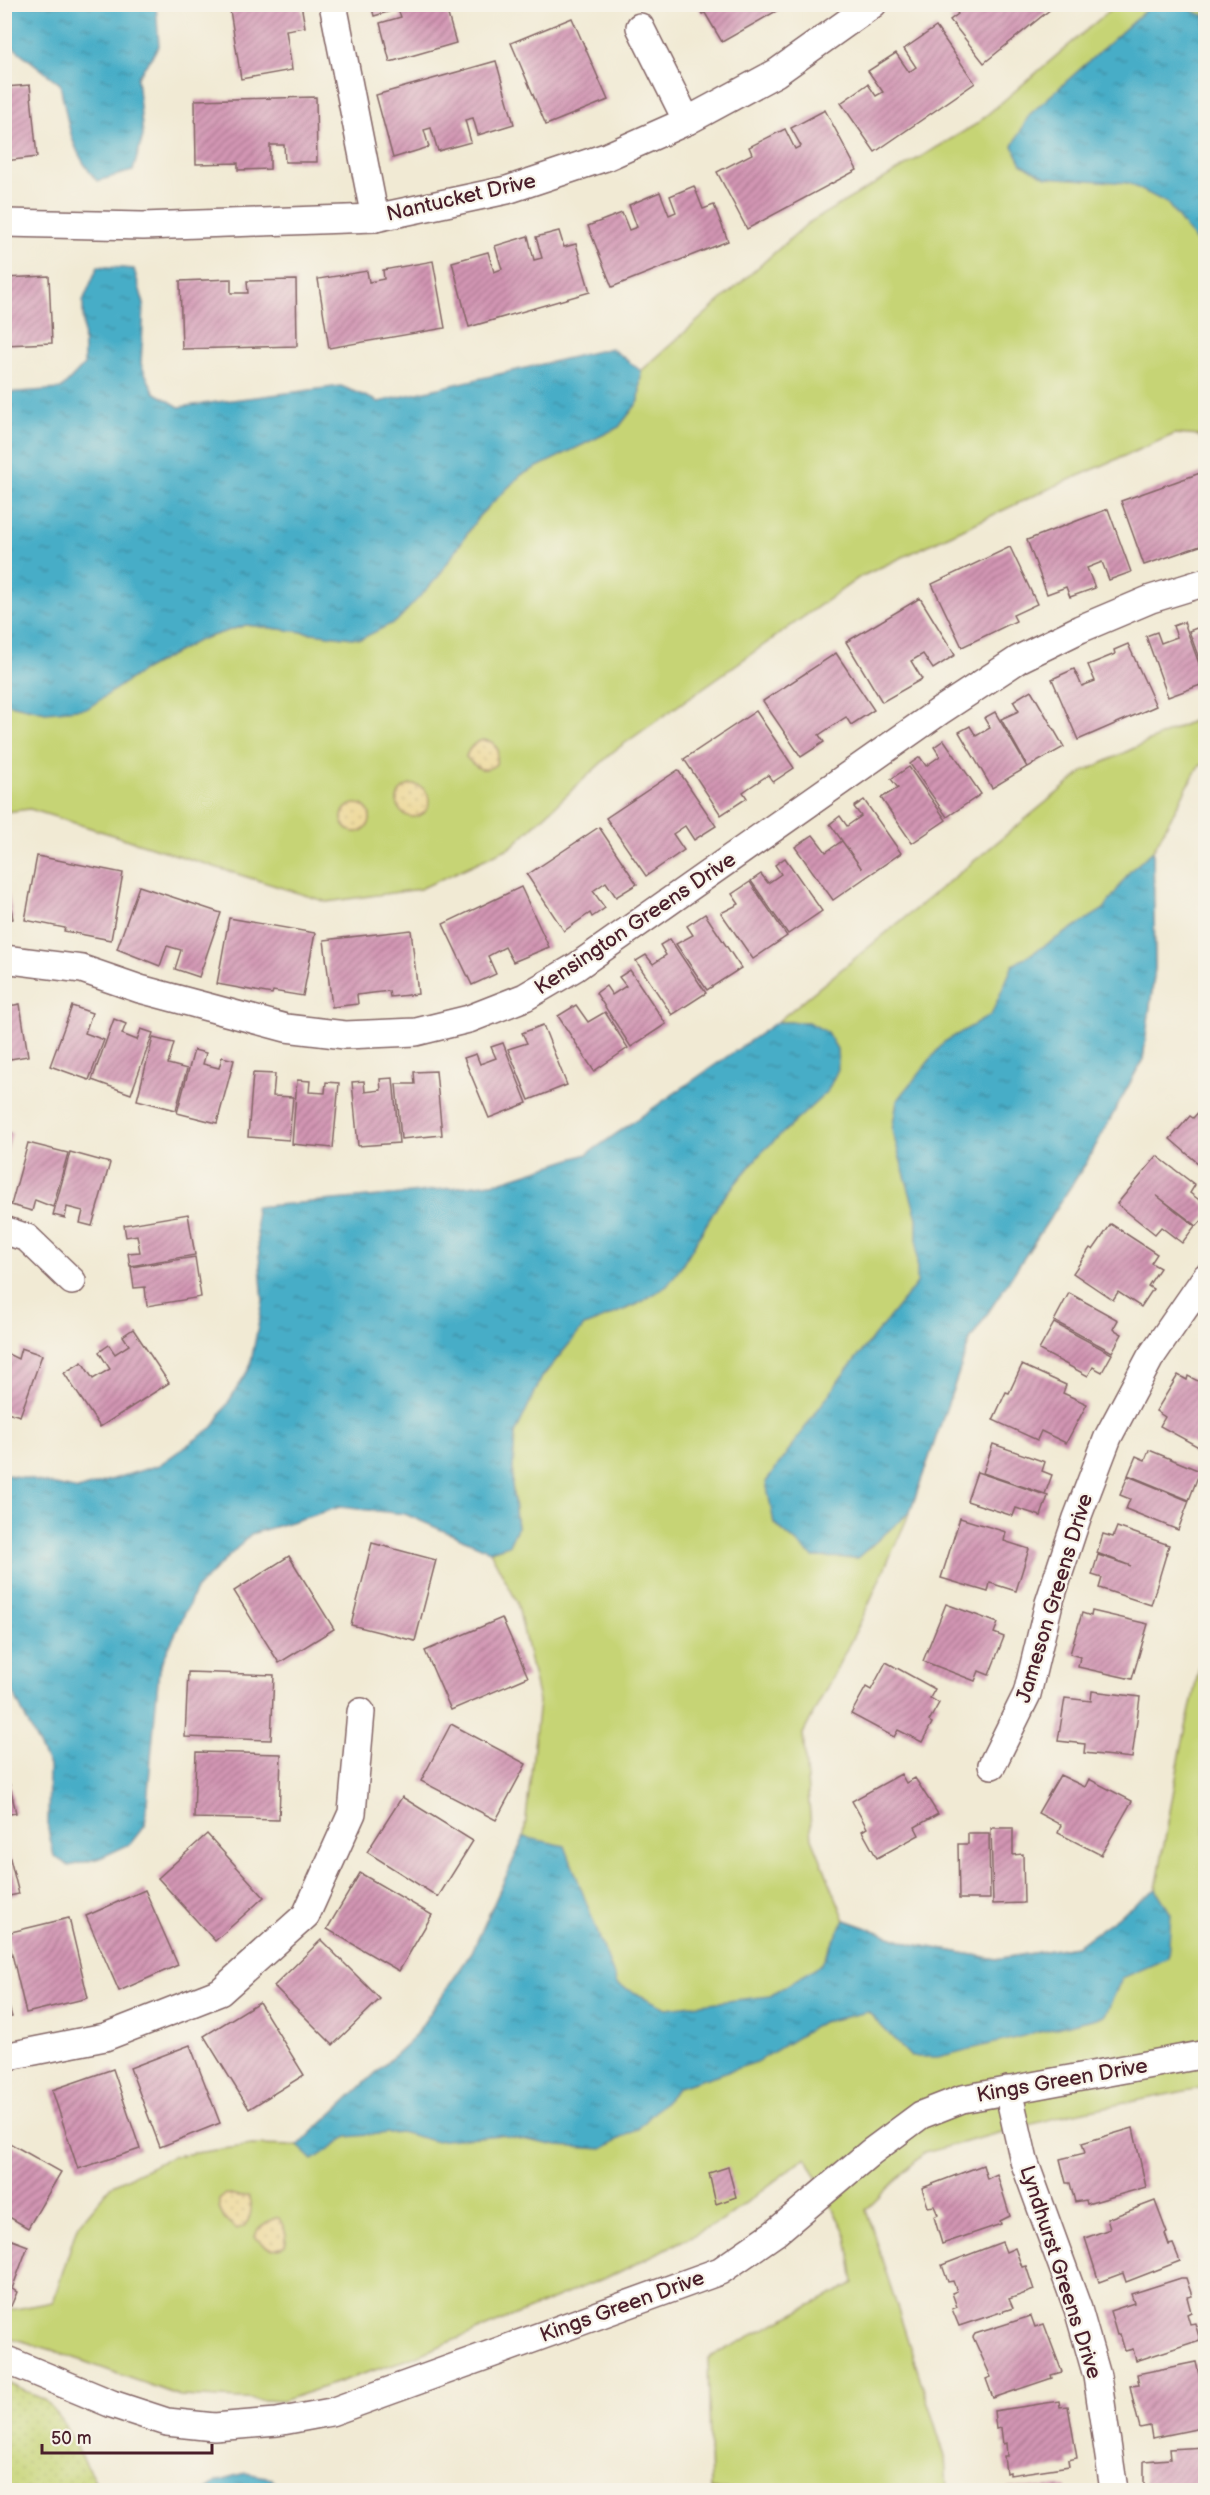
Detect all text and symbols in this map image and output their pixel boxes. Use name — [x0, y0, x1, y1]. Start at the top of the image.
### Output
street label: Nantucket Drive — [384, 168, 538, 227]
street label: Kensington Greens Drive — [530, 847, 741, 1000]
street label: Jameson Greens Drive — [1011, 1491, 1098, 1706]
street label: Kings Green Drive — [975, 2053, 1150, 2108]
street label: Lyndhurst Greens Drive — [1014, 2162, 1107, 2382]
street label: Kings Green Drive — [537, 2265, 708, 2348]
scale bar — [42, 2417, 212, 2455]
text: 50 m — [51, 2428, 92, 2449]

